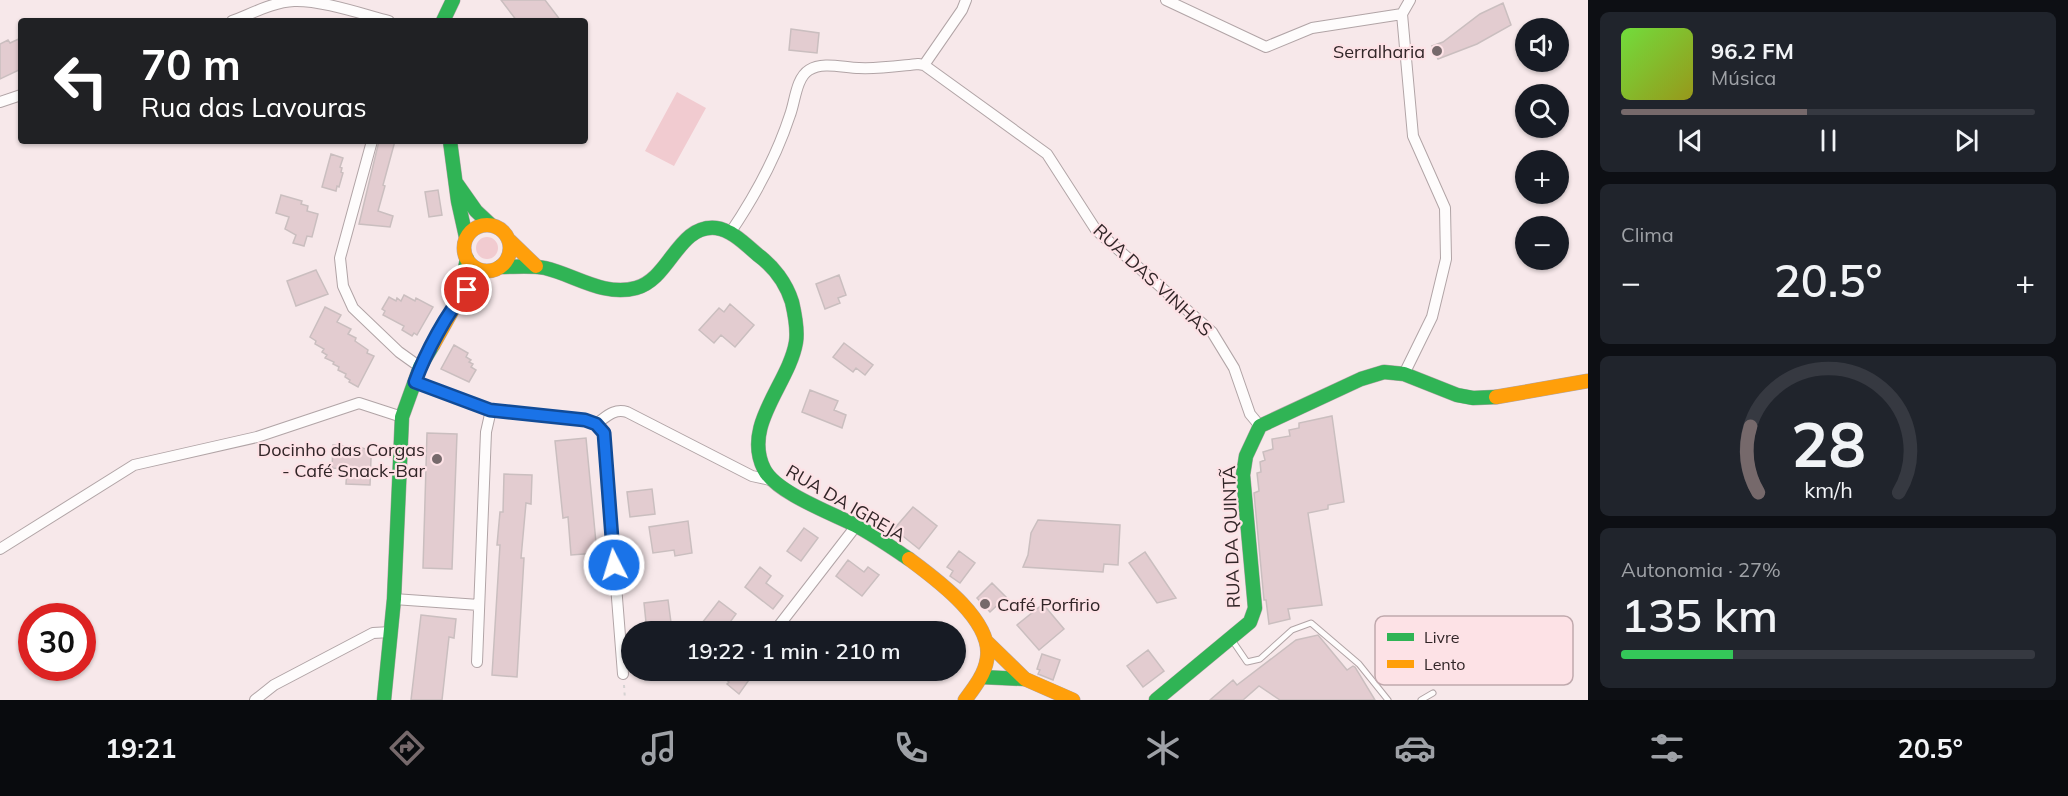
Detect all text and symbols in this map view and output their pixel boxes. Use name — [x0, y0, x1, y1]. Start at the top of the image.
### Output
map controls — [1515, 18, 1569, 270]
button: sound — [1515, 18, 1569, 72]
text: 96.2 FM — [1711, 37, 1794, 65]
text: 70 m — [141, 38, 241, 91]
place label: Serralharia — [1333, 40, 1425, 63]
icon: left — [42, 42, 120, 120]
marker: Serralharia — [1430, 44, 1444, 58]
text: Música — [1711, 65, 1776, 90]
button: search — [1515, 84, 1569, 138]
text: Rua das Lavouras — [141, 90, 367, 124]
icon: previous — [1674, 124, 1707, 157]
icon: pause — [1812, 124, 1845, 157]
icon: next — [1950, 124, 1983, 157]
button: + — [1515, 150, 1569, 204]
button: − — [1515, 216, 1569, 270]
street label: RUA DAS VINHAS — [1089, 219, 1217, 341]
text: Clima — [1621, 222, 1674, 247]
text: 20.5° — [1774, 252, 1882, 308]
text: − — [1621, 261, 1641, 302]
text: + — [2015, 261, 2035, 302]
pin — [441, 264, 492, 315]
icon: arrive — [450, 273, 483, 306]
text: 28 — [1791, 404, 1865, 483]
place label: Docinho das Corgas - Café Snack-Bar — [258, 438, 425, 482]
marker: Docinho das Corgas - Café Snack-Bar — [430, 452, 444, 466]
street label: RUA DA IGREJA — [782, 459, 910, 547]
street label: RUA DA QUINTÃ — [1217, 465, 1245, 609]
text: km/h — [1804, 476, 1852, 503]
position arrow — [582, 533, 646, 597]
text: Autonomia · 27% — [1621, 557, 1781, 582]
text: 135 km — [1621, 587, 1778, 643]
place label: Café Porfirio — [997, 593, 1100, 616]
marker: Café Porfirio — [978, 597, 992, 611]
speed limit sign: 30 — [18, 603, 96, 681]
legend — [1375, 616, 1573, 685]
text: Livre — [1424, 627, 1459, 647]
text: 19:22 · 1 min · 210 m — [686, 637, 901, 665]
text: Lento — [1424, 654, 1465, 674]
icon: directions — [386, 727, 428, 769]
icon: music — [638, 727, 680, 769]
icon: phone — [890, 727, 932, 769]
icon: climate — [1142, 727, 1184, 769]
icon: car — [1394, 727, 1436, 769]
icon: filters — [1646, 727, 1688, 769]
text: 19:21 — [105, 731, 176, 765]
text: 20.5° — [1897, 731, 1963, 765]

